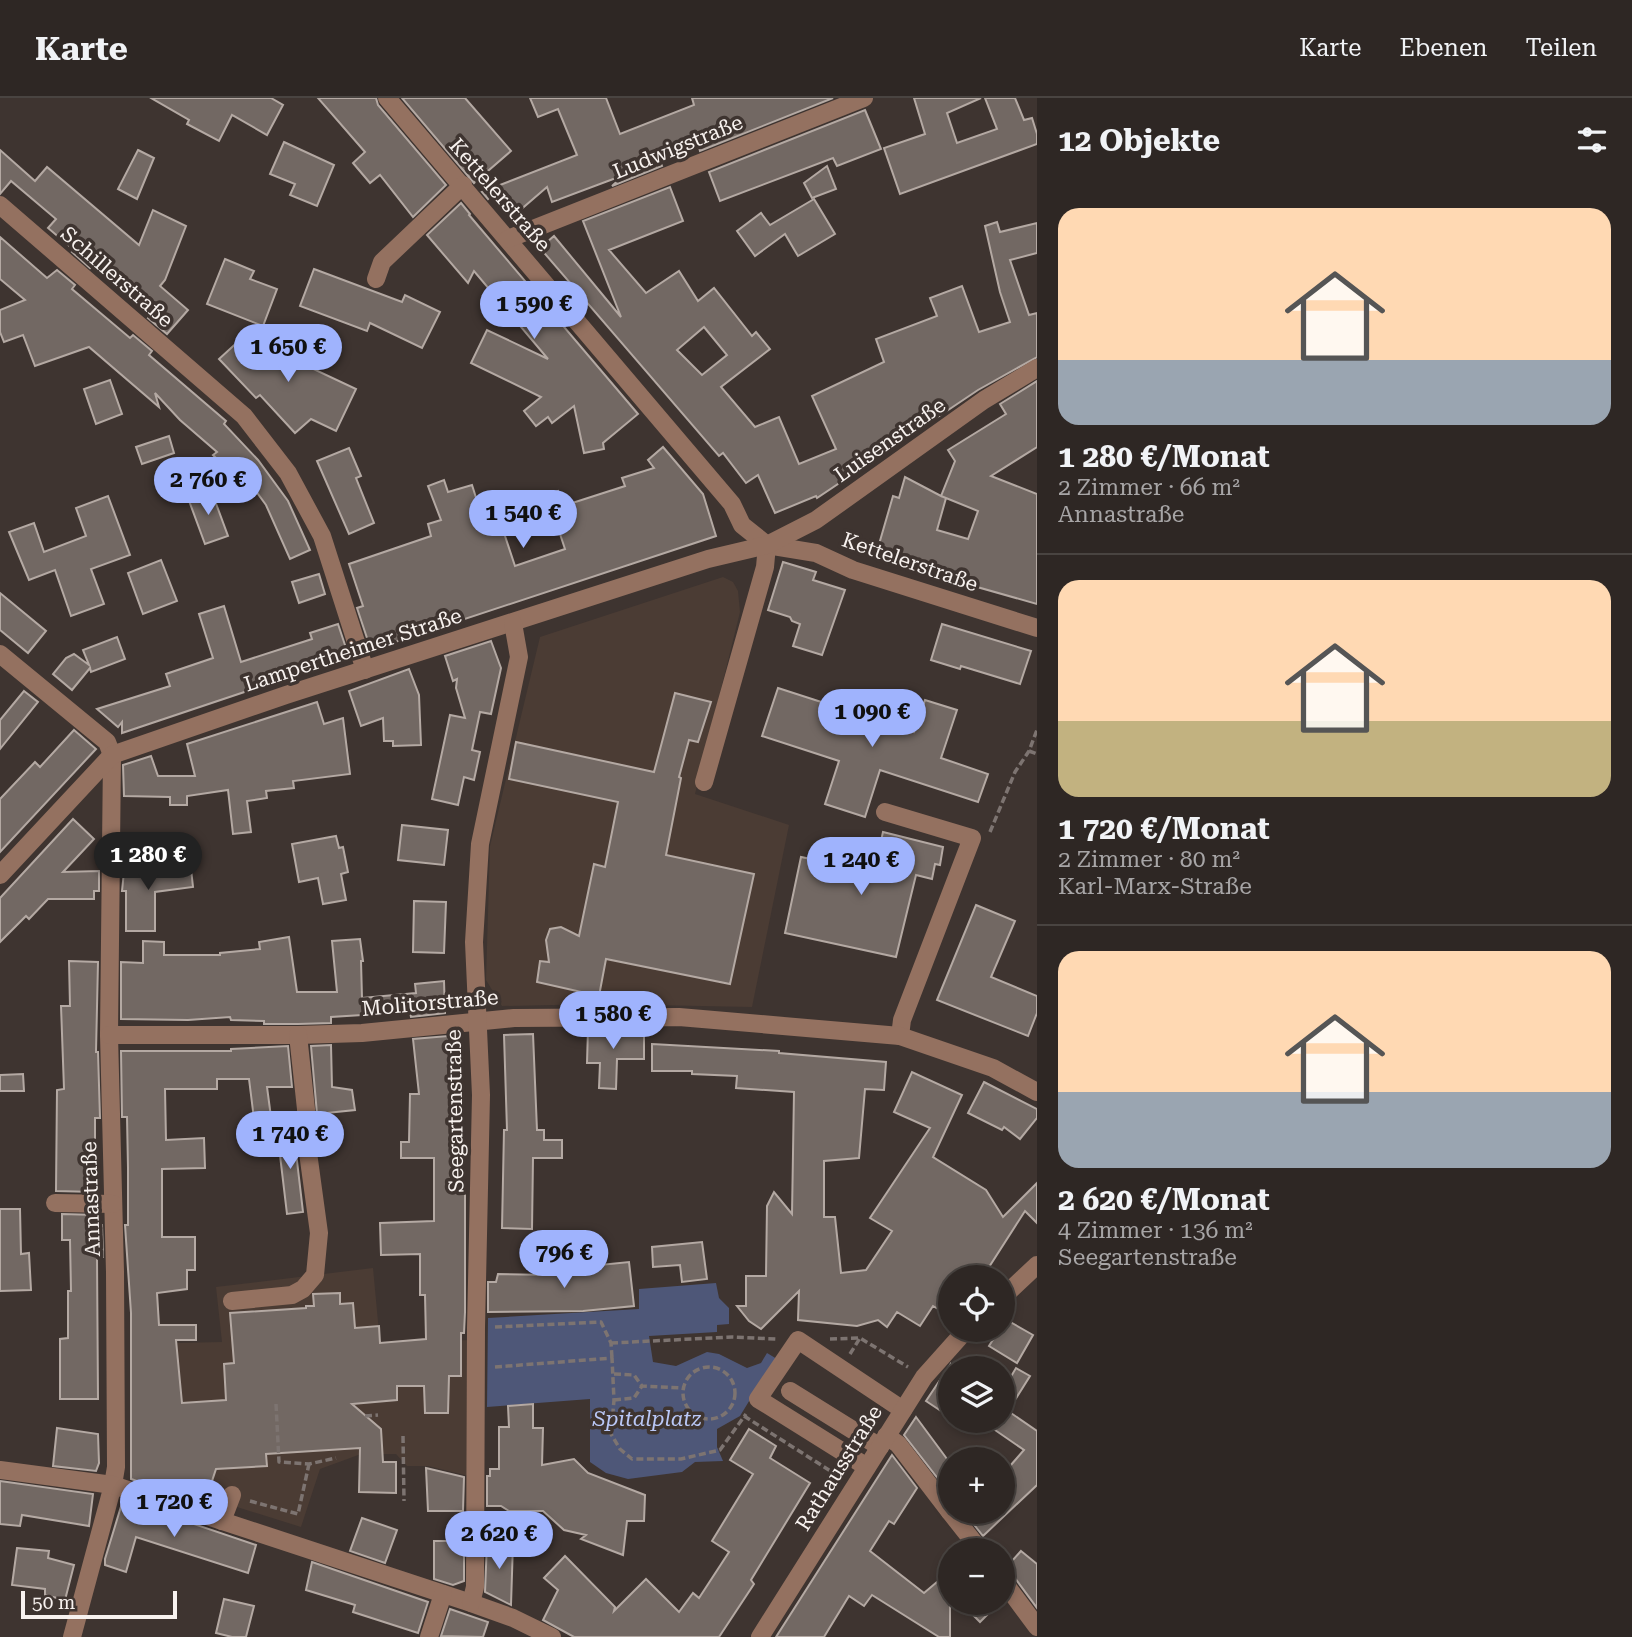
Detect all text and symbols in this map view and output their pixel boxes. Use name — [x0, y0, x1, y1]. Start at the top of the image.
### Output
text: Karte — [35, 29, 128, 68]
text: Karte — [1299, 34, 1361, 62]
text: Ebenen — [1399, 34, 1488, 62]
text: Teilen — [1526, 34, 1597, 62]
street label: Ludwigstraße — [610, 110, 746, 184]
icon: filters — [1573, 121, 1611, 159]
text: 12 Objekte — [1058, 123, 1220, 158]
street label: Kettelerstraße — [444, 133, 556, 257]
street label: Schillerstraße — [56, 222, 178, 332]
icon: home — [1272, 253, 1398, 379]
pin: 1 590 € — [469, 282, 599, 341]
text: 1 590 € — [496, 290, 572, 317]
pin: 1 650 € — [223, 324, 353, 384]
text: 1 650 € — [250, 333, 326, 360]
street label: Luisenstraße — [830, 393, 950, 487]
text: 1 280 €/Monat — [1058, 439, 1270, 474]
pin: 2 760 € — [143, 458, 273, 517]
text: 2 760 € — [170, 466, 246, 493]
text: 2 Zimmer · 66 m² — [1058, 474, 1240, 501]
pin: 1 540 € — [458, 490, 588, 550]
text: 1 540 € — [485, 499, 561, 526]
text: Annastraße — [1058, 501, 1184, 528]
street label: Kettelerstraße — [839, 527, 981, 597]
street label: Lampertheimer Straße — [241, 603, 465, 697]
icon: home — [1272, 625, 1398, 751]
pin: 1 090 € — [807, 690, 937, 749]
text: 1 090 € — [834, 698, 910, 725]
text: 1 720 €/Monat — [1058, 811, 1270, 846]
pin: 1 280 € — [83, 832, 213, 892]
pin: 1 240 € — [796, 838, 926, 897]
text: 1 280 € — [110, 841, 186, 868]
text: 1 240 € — [823, 846, 899, 873]
text: 2 Zimmer · 80 m² — [1058, 846, 1240, 873]
text: Karl-Marx-Straße — [1058, 873, 1252, 900]
street label: Molitorstraße — [361, 985, 499, 1021]
pin: 1 580 € — [548, 992, 678, 1051]
icon: home — [1272, 996, 1398, 1122]
text: 1 580 € — [575, 1000, 651, 1027]
street label: Seegartenstraße — [442, 1029, 468, 1193]
pin: 1 740 € — [225, 1112, 355, 1171]
text: 1 740 € — [252, 1120, 328, 1147]
street label: Annastraße — [77, 1141, 105, 1257]
text: 2 620 €/Monat — [1058, 1182, 1270, 1217]
text: 4 Zimmer · 136 m² — [1058, 1217, 1253, 1244]
pin: 796 € — [515, 1230, 613, 1290]
text: 796 € — [535, 1239, 593, 1266]
text: Seegartenstraße — [1058, 1244, 1237, 1271]
map controls — [938, 1265, 1015, 1615]
button: locate — [938, 1265, 1015, 1342]
button: layers — [938, 1356, 1015, 1433]
street label: Rathausstraße — [791, 1401, 887, 1535]
park label: Spitalplatz — [592, 1407, 702, 1431]
button: + — [938, 1447, 1015, 1524]
pin: 1 720 € — [109, 1480, 239, 1539]
text: 1 720 € — [136, 1488, 212, 1515]
pin: 2 620 € — [434, 1512, 564, 1571]
text: 2 620 € — [461, 1520, 537, 1547]
button: − — [938, 1538, 1015, 1615]
scale bar — [21, 1588, 177, 1620]
text: 50 m — [32, 1591, 75, 1614]

